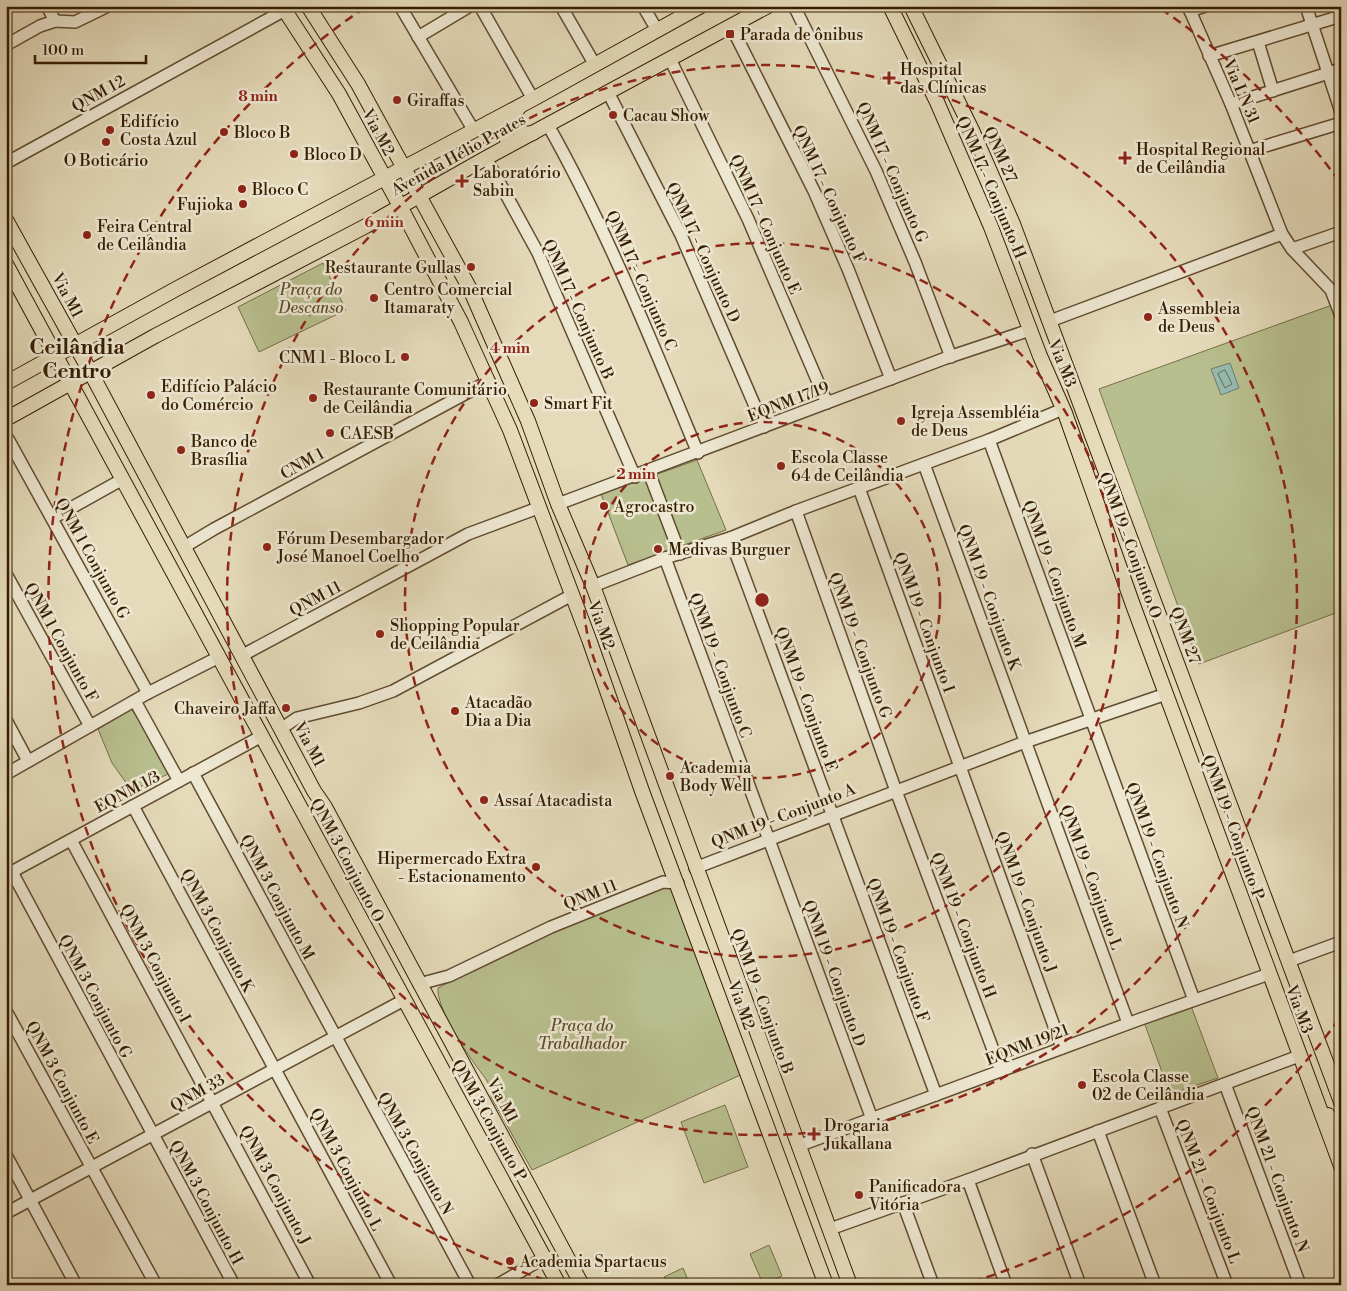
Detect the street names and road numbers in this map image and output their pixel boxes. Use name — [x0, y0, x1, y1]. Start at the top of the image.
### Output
street label: Via LN 31 — [1218, 55, 1264, 127]
street label: QNM 12 — [68, 71, 129, 117]
street label: QNM 17 - Conjunto G — [852, 99, 932, 246]
street label: Via M2 — [357, 105, 399, 159]
street label: Avenida Hélio Prates — [387, 110, 529, 201]
street label: QNM 17 - Conjunto H — [952, 113, 1030, 262]
street label: QNM 17 - Conjunto F — [788, 122, 870, 267]
street label: QNM 27 — [979, 123, 1021, 185]
street label: QNM 17 - Conjunto E — [725, 151, 805, 298]
street label: QNM 17 - Conjunto D — [662, 179, 744, 326]
street label: QNM 17 - Conjunto C — [601, 207, 681, 353]
street label: QNM 17 - Conjunto B — [538, 236, 618, 383]
street label: Via M1 — [46, 269, 87, 322]
street label: Via M3 — [1043, 335, 1081, 391]
street label: EQNM 17/19 — [745, 377, 832, 427]
street label: CNM 1 — [277, 444, 328, 484]
street label: QNM 19 - Conjunto O — [1094, 469, 1166, 621]
street label: QNM 1 Conjunto G — [51, 495, 134, 623]
street label: QNM 19 - Conjunto M — [1018, 498, 1090, 651]
street label: QNM 19 - Conjunto K — [953, 522, 1025, 674]
street label: QNM 19 - Conjunto I — [889, 549, 959, 695]
street label: QNM 19 - Conjunto G — [824, 570, 896, 721]
street label: QNM 11 — [286, 577, 345, 621]
street label: QNM 1 Conjunto F — [20, 579, 102, 706]
street label: QNM 19 - Conjunto C — [684, 590, 756, 741]
street label: Via M2 — [583, 597, 619, 652]
street label: QNM 27 — [1166, 604, 1205, 666]
street label: QNM 19 - Conjunto E — [770, 624, 842, 775]
street label: Via M1 — [288, 718, 329, 771]
street label: QNM 19 - Conjunto P — [1198, 752, 1269, 903]
street label: EQNM 1/3 — [91, 766, 164, 818]
street label: QNM 19 - Conjunto A — [708, 779, 859, 853]
street label: QNM 19 - Conjunto N — [1121, 780, 1193, 931]
street label: QNM 3 Conjunto O — [306, 795, 388, 926]
street label: QNM 19 - Conjunto L — [1056, 802, 1127, 953]
street label: QNM 19 - Conjunto J — [991, 829, 1061, 976]
street label: QNM 3 Conjunto M — [236, 831, 319, 964]
street label: QNM 19 - Conjunto H — [926, 850, 1000, 1001]
street label: QNM 3 Conjunto K — [176, 865, 259, 997]
street label: QNM 11 — [561, 875, 620, 915]
street label: QNM 19 - Conjunto F — [863, 875, 934, 1025]
street label: QNM 19 - Conjunto D — [798, 897, 870, 1049]
street label: QNM 3 Conjunto I — [115, 901, 195, 1026]
street label: QNM 19 - Conjunto B — [726, 926, 798, 1077]
street label: QNM 3 Conjunto G — [54, 931, 136, 1062]
street label: Via M2 — [723, 977, 759, 1032]
street label: Via M3 — [1281, 981, 1317, 1036]
street label: QNM 3 Conjunto E — [21, 1018, 103, 1147]
street label: EQNM 19/21 — [983, 1020, 1072, 1070]
street label: QNM 3 Conjunto P — [447, 1056, 531, 1185]
street label: QNM 33 — [167, 1070, 229, 1116]
street label: Via M1 — [481, 1074, 522, 1127]
street label: QNM 3 Conjunto N — [373, 1089, 457, 1218]
street label: QNM 21 - Conjunto N — [1241, 1104, 1313, 1255]
street label: QNM 3 Conjunto L — [305, 1105, 387, 1234]
street label: QNM 21 - Conjunto L — [1171, 1116, 1245, 1267]
street label: QNM 3 Conjunto J — [235, 1122, 315, 1249]
street label: QNM 3 Conjunto H — [165, 1137, 247, 1268]

